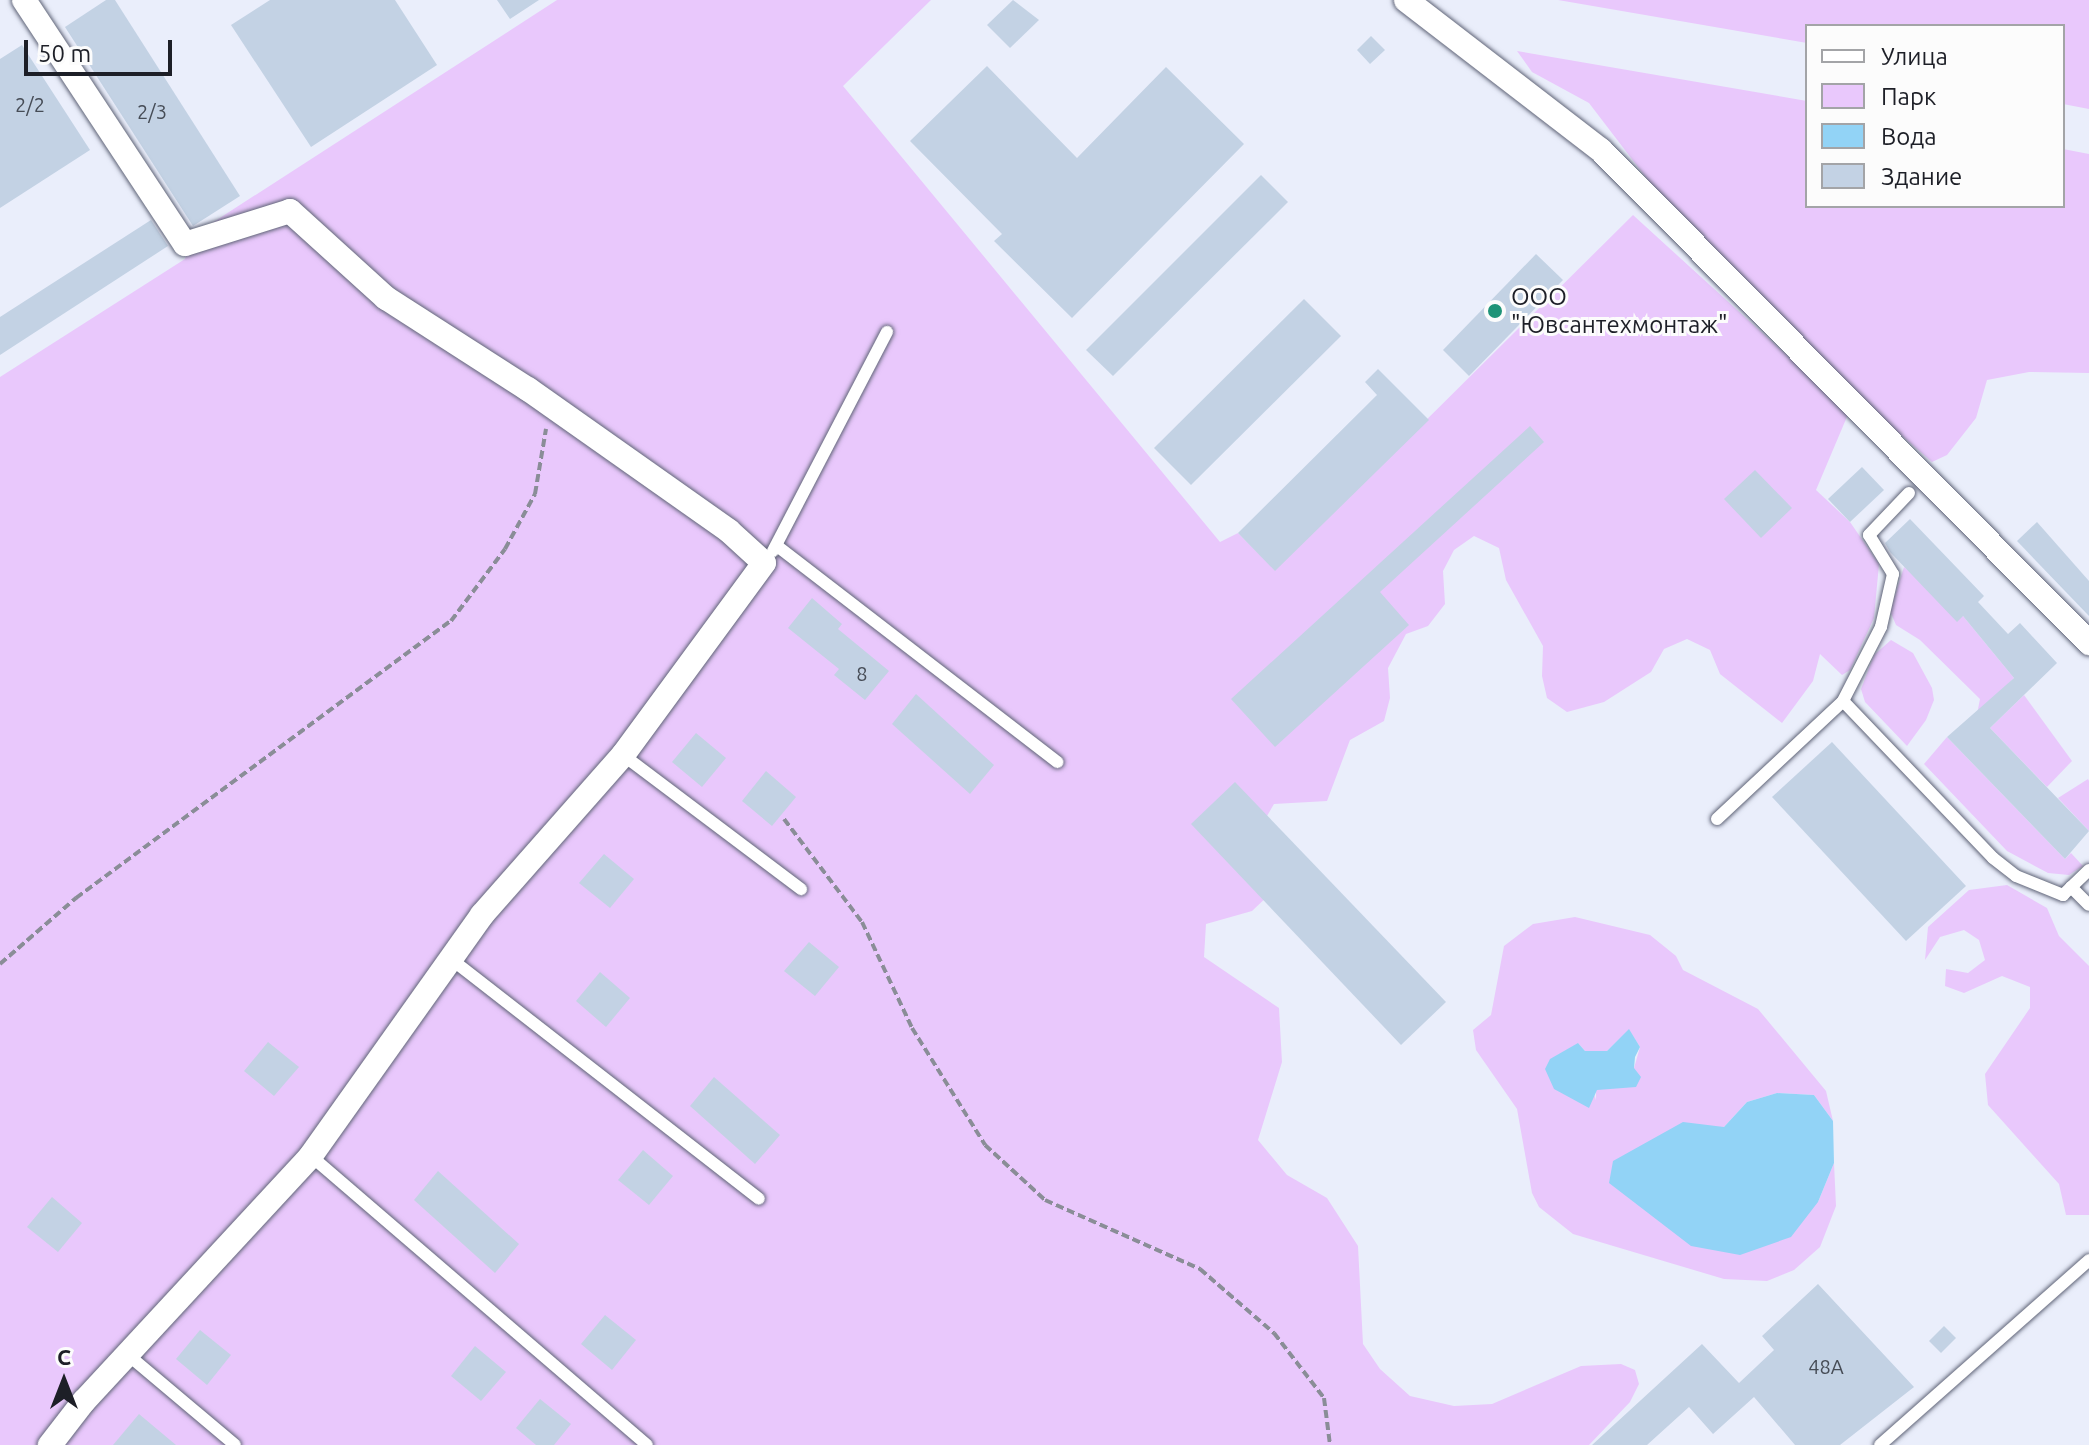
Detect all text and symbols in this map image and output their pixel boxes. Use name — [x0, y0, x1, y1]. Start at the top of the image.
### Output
scale bar — [28, 24, 176, 74]
legend — [1805, 24, 2065, 208]
text: 50 m — [38, 40, 91, 67]
text: Улица — [1881, 43, 1948, 70]
text: Парк — [1881, 83, 1936, 110]
house number: 2/2 — [15, 92, 45, 116]
house number: 2/3 — [137, 99, 167, 123]
text: Вода — [1881, 123, 1937, 150]
text: Здание — [1881, 163, 1962, 190]
place label: ООО "Ювсантехмонтаж" — [1511, 283, 1728, 339]
marker: ООО "Ювсантехмонтаж" — [1486, 302, 1504, 320]
house number: 8 — [856, 661, 868, 685]
north arrow — [24, 1341, 104, 1421]
text: С — [57, 1344, 71, 1369]
house number: 48А — [1808, 1354, 1844, 1378]

